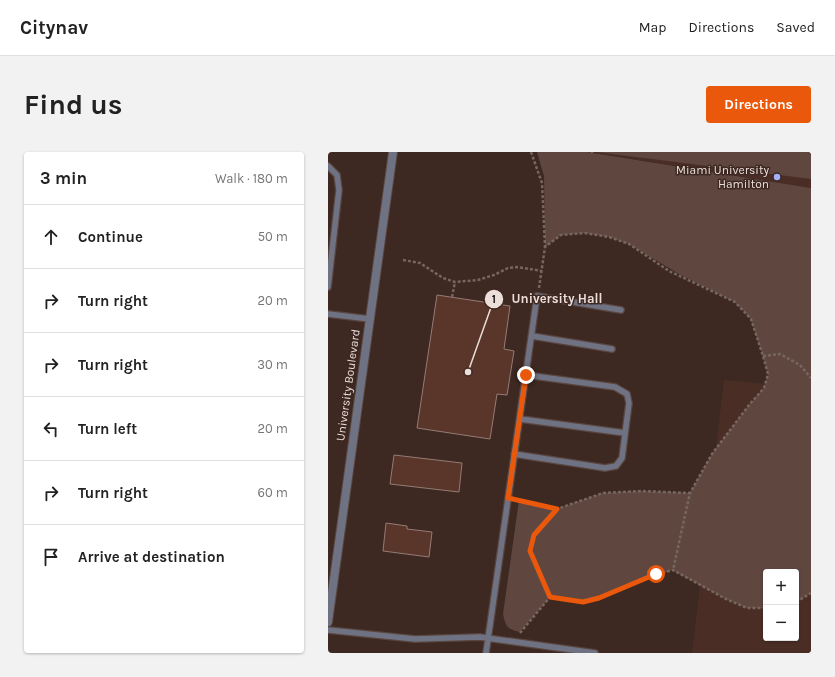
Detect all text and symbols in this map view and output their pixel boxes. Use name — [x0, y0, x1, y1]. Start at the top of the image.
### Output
text: Citynav — [20, 17, 88, 39]
text: Map — [639, 19, 667, 36]
text: Directions — [689, 19, 754, 36]
text: Saved — [776, 19, 815, 36]
button: Directions — [706, 86, 811, 123]
text: Find us — [24, 88, 123, 121]
place label: Miami University Hamilton — [676, 163, 769, 191]
text: 3 min — [40, 168, 87, 188]
text: Walk · 180 m — [215, 171, 288, 186]
marker: Miami University Hamilton — [772, 172, 782, 182]
icon: ahead — [40, 226, 62, 248]
text: Continue — [78, 228, 143, 246]
text: 50 m — [258, 229, 288, 244]
callout: University Hall — [484, 286, 610, 311]
icon: right — [40, 290, 62, 312]
text: University Hall — [512, 291, 602, 306]
text: Turn right — [78, 292, 148, 310]
text: 1 — [492, 292, 496, 306]
text: 20 m — [258, 293, 288, 308]
street label: University Boulevard — [333, 328, 363, 442]
icon: right — [40, 354, 62, 376]
text: Turn right — [78, 356, 148, 374]
text: 30 m — [257, 357, 288, 372]
route end — [517, 366, 535, 384]
icon: left — [40, 418, 62, 440]
text: Turn left — [78, 420, 137, 438]
text: 20 m — [258, 421, 288, 436]
icon: right — [40, 482, 62, 504]
text: Turn right — [78, 484, 148, 502]
text: 60 m — [258, 485, 288, 500]
icon: arrive — [40, 546, 62, 568]
text: Arrive at destination — [78, 548, 225, 566]
route start — [647, 565, 665, 583]
map controls — [763, 569, 799, 641]
button: + — [763, 569, 799, 605]
button: − — [763, 605, 799, 641]

